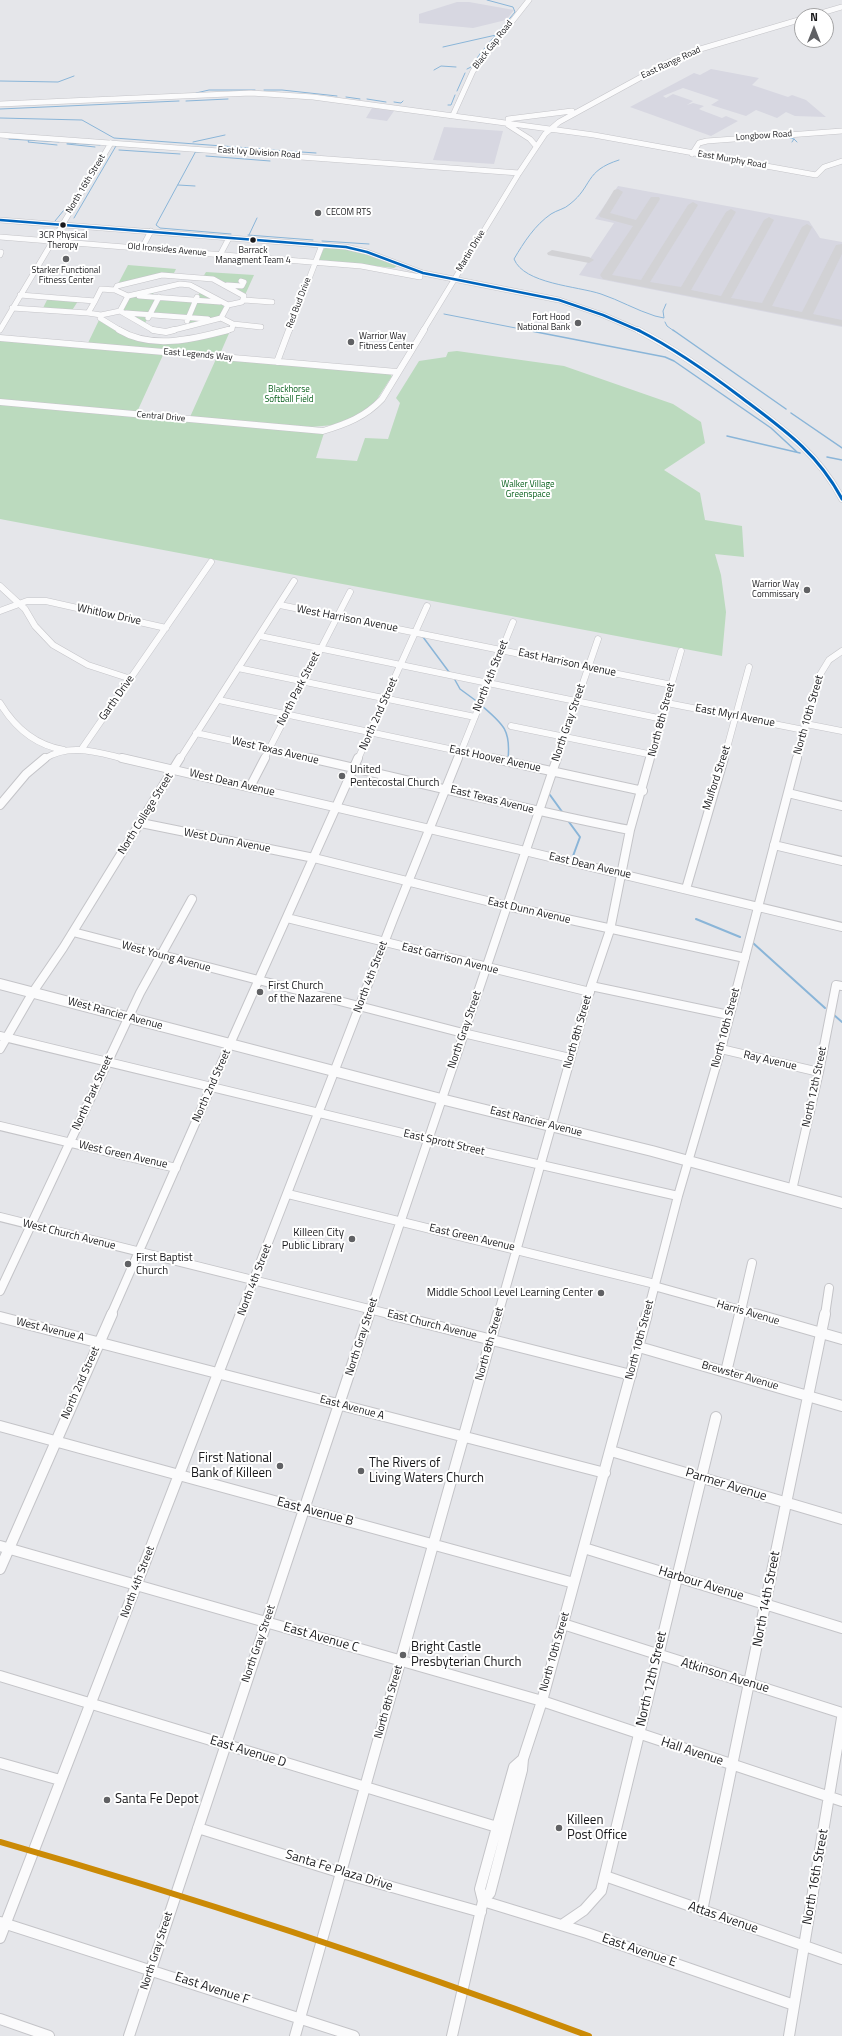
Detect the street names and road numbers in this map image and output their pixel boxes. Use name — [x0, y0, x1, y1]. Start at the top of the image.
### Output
street label: Black Gap Road — [471, 19, 515, 71]
street label: East Range Road — [640, 45, 702, 81]
street label: Longbow Road — [736, 129, 792, 143]
street label: East Ivy Division Road — [217, 145, 301, 161]
street label: East Murphy Road — [697, 149, 767, 171]
street label: North 16th Street — [64, 152, 108, 216]
street label: Martin Drive — [454, 228, 488, 274]
street label: Old Ironsides Avenue — [127, 241, 207, 259]
street label: Red Bud Drive — [284, 276, 314, 330]
street label: East Legends Way — [163, 347, 233, 363]
street label: Central Drive — [136, 409, 186, 425]
street label: Whitlow Drive — [76, 602, 142, 628]
street label: West Harrison Avenue — [295, 603, 399, 635]
street label: North 4th Street — [471, 638, 511, 714]
street label: East Harrison Avenue — [517, 646, 617, 680]
street label: North Park Street — [275, 650, 323, 728]
street label: Garth Drive — [97, 673, 137, 723]
street label: North 10th Street — [791, 674, 827, 756]
street label: North 2nd Street — [357, 676, 401, 752]
street label: North Gray Street — [550, 682, 588, 764]
street label: North 8th Street — [646, 682, 678, 758]
street label: East Myrl Avenue — [694, 702, 776, 730]
street label: West Texas Avenue — [230, 735, 320, 767]
street label: East Hoover Avenue — [448, 743, 542, 775]
street label: Mulford Street — [700, 744, 734, 812]
street label: West Dean Avenue — [188, 767, 276, 799]
street label: North College Street — [116, 771, 176, 857]
street label: East Texas Avenue — [449, 783, 535, 817]
street label: West Dunn Avenue — [183, 826, 271, 856]
street label: East Dean Avenue — [548, 850, 632, 882]
street label: East Dunn Avenue — [486, 895, 572, 927]
street label: West Young Avenue — [120, 939, 212, 975]
street label: North 4th Street — [351, 939, 391, 1015]
street label: East Garrison Avenue — [400, 941, 500, 977]
street label: North 10th Street — [709, 987, 743, 1069]
street label: North Gray Street — [446, 989, 484, 1071]
street label: North 8th Street — [561, 994, 595, 1070]
street label: West Rancier Avenue — [66, 995, 164, 1033]
street label: North 12th Street — [800, 1045, 830, 1129]
street label: North 2nd Street — [190, 1048, 234, 1124]
street label: Ray Avenue — [742, 1048, 798, 1074]
street label: North Park Street — [70, 1053, 116, 1133]
street label: East Rancier Avenue — [489, 1104, 583, 1140]
street label: East Sprott Street — [402, 1127, 486, 1159]
street label: West Green Avenue — [77, 1138, 169, 1172]
street label: West Church Avenue — [21, 1217, 117, 1253]
street label: East Green Avenue — [428, 1222, 516, 1254]
street label: North 4th Street — [235, 1242, 275, 1318]
street label: North Gray Street — [343, 1296, 381, 1378]
street label: Harris Avenue — [715, 1298, 781, 1328]
street label: North 10th Street — [623, 1299, 657, 1381]
street label: North 8th Street — [473, 1306, 507, 1382]
street label: East Church Avenue — [386, 1307, 478, 1343]
street label: West Avenue A — [15, 1315, 85, 1345]
street label: North 2nd Street — [59, 1345, 103, 1421]
street label: Brewster Avenue — [700, 1359, 780, 1393]
street label: East Avenue A — [318, 1393, 386, 1423]
street label: Parmer Avenue — [684, 1465, 768, 1505]
street label: East Avenue B — [275, 1494, 355, 1530]
street label: North 4th Street — [118, 1544, 158, 1620]
street label: North 14th Street — [750, 1550, 784, 1648]
street label: Harbour Avenue — [656, 1564, 746, 1604]
street label: North Gray Street — [240, 1603, 278, 1685]
street label: North 10th Street — [537, 1611, 573, 1693]
street label: East Avenue C — [281, 1620, 361, 1656]
street label: North 12th Street — [633, 1630, 671, 1728]
street label: Atkinson Avenue — [679, 1655, 771, 1697]
street label: North 8th Street — [372, 1664, 406, 1740]
street label: East Avenue D — [208, 1733, 288, 1771]
street label: Hall Avenue — [659, 1735, 725, 1769]
street label: North 16th Street — [800, 1828, 832, 1926]
street label: Santa Fe Plaza Drive — [283, 1847, 395, 1895]
street label: Attas Avenue — [686, 1899, 760, 1937]
street label: North Gray Street — [138, 1910, 176, 1992]
street label: East Avenue E — [600, 1931, 678, 1971]
street label: East Avenue F — [173, 1970, 251, 2008]

